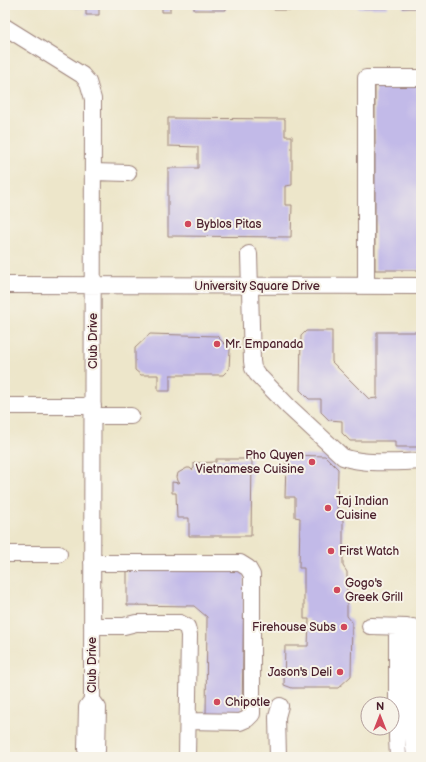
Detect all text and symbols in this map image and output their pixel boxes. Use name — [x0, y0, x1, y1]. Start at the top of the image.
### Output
place label: Byblos Pitas — [196, 217, 261, 232]
marker: Byblos Pitas — [183, 219, 193, 229]
street label: University Square Drive — [194, 279, 320, 294]
street label: Club Drive — [86, 313, 101, 369]
place label: Mr. Empanada — [225, 337, 304, 352]
marker: Mr. Empanada — [212, 339, 222, 349]
place label: Pho Quyen Vietnamese Cuisine — [195, 448, 304, 477]
marker: Pho Quyen Vietnamese Cuisine — [307, 457, 317, 467]
place label: Taj Indian Cuisine — [336, 494, 389, 523]
marker: Taj Indian Cuisine — [323, 503, 333, 513]
place label: First Watch — [339, 544, 399, 559]
marker: First Watch — [326, 546, 336, 556]
place label: Gogo's Greek Grill — [345, 576, 403, 605]
marker: Gogo's Greek Grill — [332, 585, 342, 595]
place label: Firehouse Subs — [252, 620, 336, 635]
marker: Firehouse Subs — [339, 622, 349, 632]
street label: Club Drive — [85, 637, 100, 693]
place label: Jason's Deli — [268, 665, 332, 680]
marker: Jason's Deli — [335, 667, 345, 677]
place label: Chipotle — [225, 695, 270, 710]
north arrow — [360, 696, 400, 736]
marker: Chipotle — [212, 697, 222, 707]
text: N — [376, 700, 384, 713]

